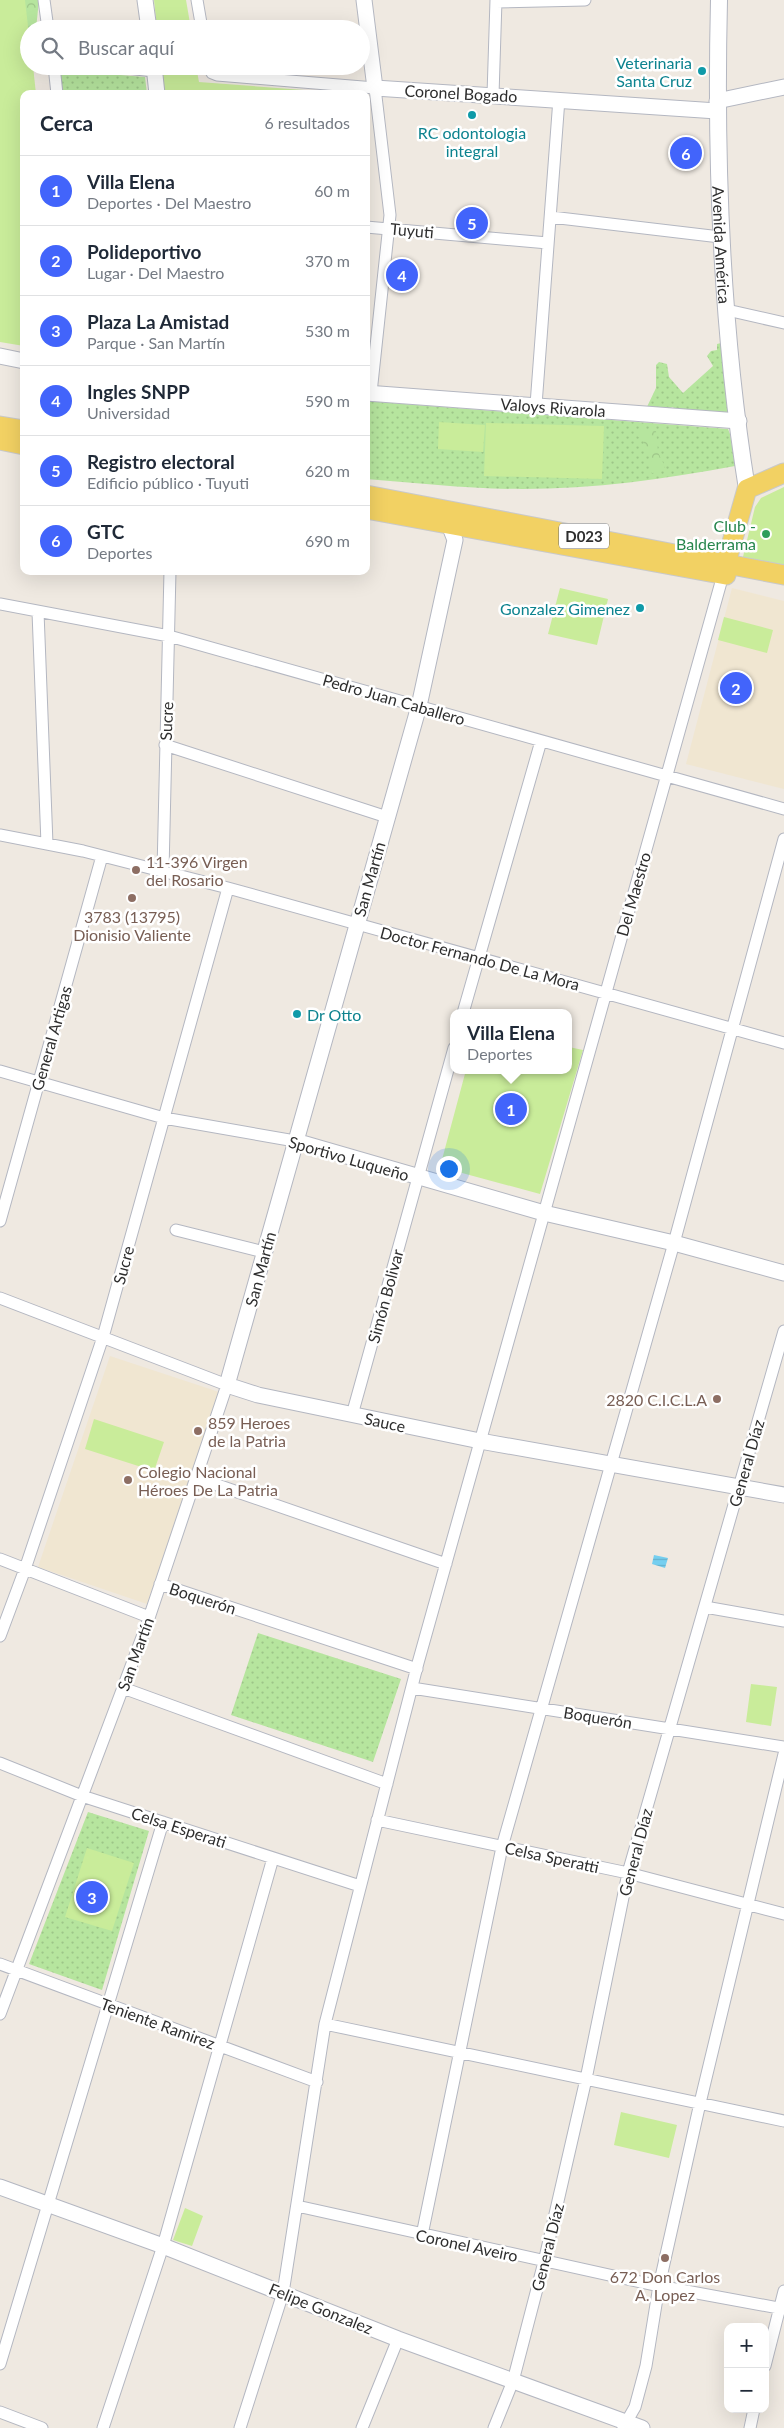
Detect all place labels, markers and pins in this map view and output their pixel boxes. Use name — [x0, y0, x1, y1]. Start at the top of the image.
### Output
place label: Veterinaria Santa Cruz — [616, 53, 692, 90]
marker: Veterinaria Santa Cruz — [696, 65, 708, 77]
marker: RC odontologia integral — [466, 109, 478, 121]
place label: RC odontologia integral — [418, 123, 526, 160]
pin: 6 — [670, 134, 702, 172]
pin: 5 — [456, 204, 488, 242]
pin: 4 — [386, 256, 418, 294]
place label: Club - Balderrama — [676, 516, 756, 553]
marker: Club - Balderrama — [760, 528, 772, 540]
place label: Gonzalez Gimenez — [500, 599, 630, 618]
marker: Gonzalez Gimenez — [634, 602, 646, 614]
pin: 2 — [720, 669, 752, 707]
place label: 11-396 Virgen del Rosario — [146, 852, 248, 889]
marker: 11-396 Virgen del Rosario — [130, 864, 142, 876]
marker: 3783 (13795) Dionisio Valiente — [126, 892, 138, 904]
place label: 3783 (13795) Dionisio Valiente — [73, 907, 191, 944]
place label: Dr Otto — [307, 1005, 361, 1024]
marker: Dr Otto — [291, 1008, 303, 1020]
pin: 1 — [495, 1090, 527, 1128]
place label: 2820 C.I.C.L.A — [606, 1390, 707, 1409]
marker: 2820 C.I.C.L.A — [711, 1393, 723, 1405]
place label: 859 Heroes de la Patria — [208, 1413, 290, 1450]
marker: 859 Heroes de la Patria — [192, 1425, 204, 1437]
place label: Colegio Nacional Héroes De La Patria — [138, 1462, 278, 1499]
marker: Colegio Nacional Héroes De La Patria — [122, 1474, 134, 1486]
pin: 3 — [76, 1878, 108, 1916]
marker: 672 Don Carlos A. Lopez — [659, 2252, 671, 2264]
place label: 672 Don Carlos A. Lopez — [610, 2267, 720, 2304]

